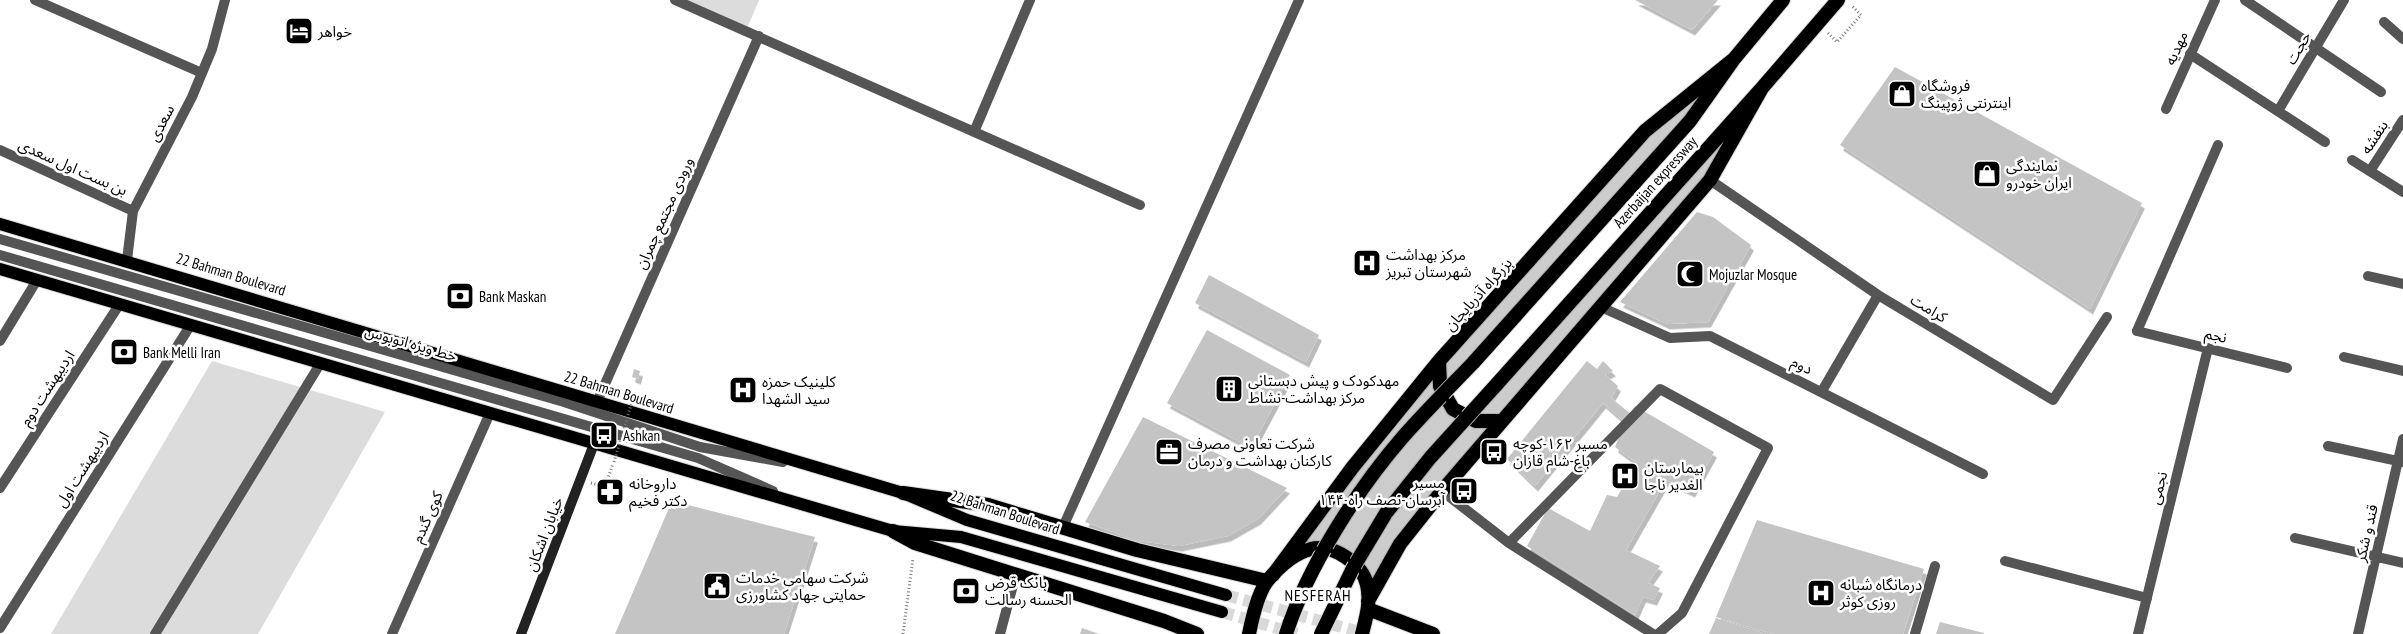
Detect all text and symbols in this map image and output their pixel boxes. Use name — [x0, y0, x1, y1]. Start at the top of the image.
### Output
hotel icon: خواهر — [284, 16, 314, 46]
place label: خواهر — [317, 22, 352, 41]
street label: مهدیه — [2160, 28, 2192, 68]
street label: حجت — [2281, 28, 2315, 68]
place label: فروشگاه اینترنتی ژوپینگ — [1921, 76, 2011, 113]
shop icon: فروشگاه اینترنتی ژوپینگ — [1887, 79, 1917, 109]
street label: سعدی — [144, 101, 178, 145]
street label: بنفشه — [2356, 116, 2392, 158]
street label: Azerbaijan expressway — [1609, 132, 1701, 232]
street label: بن بست اول سعدی — [16, 134, 130, 200]
street label: ورودی مجتمع چمران — [631, 154, 700, 273]
place label: نمایندگی ایران خودرو — [2006, 156, 2072, 192]
shop icon: نمایندگی ایران خودرو — [1972, 159, 2002, 189]
place label: مرکز بهداشت شهرستان تبریز — [1385, 245, 1472, 281]
street label: 22 Bahman Boulevard — [174, 248, 288, 300]
hospital icon: مرکز بهداشت شهرستان تبریز — [1352, 248, 1382, 278]
street label: بزرگراه آذربایجان — [1440, 253, 1516, 335]
mosque icon: Mojuzlar Mosque — [1675, 259, 1705, 289]
place label: Mojuzlar Mosque — [1709, 265, 1797, 284]
bank icon: Bank Maskan — [445, 281, 475, 311]
place label: Bank Maskan — [479, 287, 546, 306]
street label: کرامت — [1907, 290, 1952, 327]
street label: خط ویژه اتوبوس — [363, 321, 459, 365]
street label: نجم — [2203, 323, 2229, 349]
bank icon: Bank Melli Iran — [109, 337, 139, 367]
place label: Bank Melli Iran — [143, 343, 221, 362]
street label: اردیبهشت دوم — [15, 347, 80, 431]
street label: دوم — [1787, 352, 1816, 380]
street label: 22 Bahman Boulevard — [562, 366, 676, 418]
place label: مهدکودک و پیش دبستانی مرکز بهداشت-نشاط — [1248, 371, 1399, 407]
place label: کلینیک حمزه سید الشهدا — [762, 372, 837, 408]
building icon: مهدکودک و پیش دبستانی مرکز بهداشت-نشاط — [1214, 374, 1244, 404]
hospital icon: کلینیک حمزه سید الشهدا — [728, 375, 758, 405]
bus stop icon: Ashkan — [589, 420, 619, 450]
place label: Ashkan — [623, 426, 660, 445]
street label: اردیبهشت اول — [51, 427, 113, 511]
place label: شرکت تعاونی مصرف کارکنان بهداشت و درمان — [1188, 434, 1332, 470]
place label: مسیر ۱۶۲-کوچه باغ-شام قازان — [1513, 434, 1608, 473]
office icon: شرکت تعاونی مصرف کارکنان بهداشت و درمان — [1154, 437, 1184, 467]
bus stop icon: مسیر ۱۶۲-کوچه باغ-شام قازان — [1479, 437, 1509, 467]
place label: بیمارستان الغدیر ناجا — [1644, 458, 1704, 494]
hospital icon: بیمارستان الغدیر ناجا — [1610, 461, 1640, 491]
street label: نجمی — [2145, 470, 2171, 506]
place label: مسیر ۱۴۴-آبرسان-نصف راه — [1318, 473, 1446, 509]
place label: داروخانه دکتر فخیم — [629, 474, 687, 512]
bus stop icon: مسیر ۱۴۴-آبرسان-نصف راه — [1449, 476, 1479, 506]
pharmacy icon: داروخانه دکتر فخیم — [595, 477, 625, 507]
street label: 22 Bahman Boulevard — [948, 485, 1062, 539]
street label: کوی گندم — [407, 488, 449, 547]
street label: خیابان اشکان — [521, 494, 567, 574]
street label: قند و شکر — [2350, 502, 2382, 564]
place label: شرکت سهامی خدمات حمایتی جهاد کشاورزی — [736, 568, 869, 604]
public building icon: شرکت سهامی خدمات حمایتی جهاد کشاورزی — [702, 571, 732, 601]
place label: بانک قرض الحسنه رسالت — [985, 573, 1072, 609]
place label: درمانگاه شبانه روزی کوثر — [1839, 575, 1922, 611]
bank icon: بانک قرض الحسنه رسالت — [951, 576, 981, 606]
hospital icon: درمانگاه شبانه روزی کوثر — [1806, 578, 1836, 608]
district label: NESFERAH — [1284, 585, 1352, 605]

